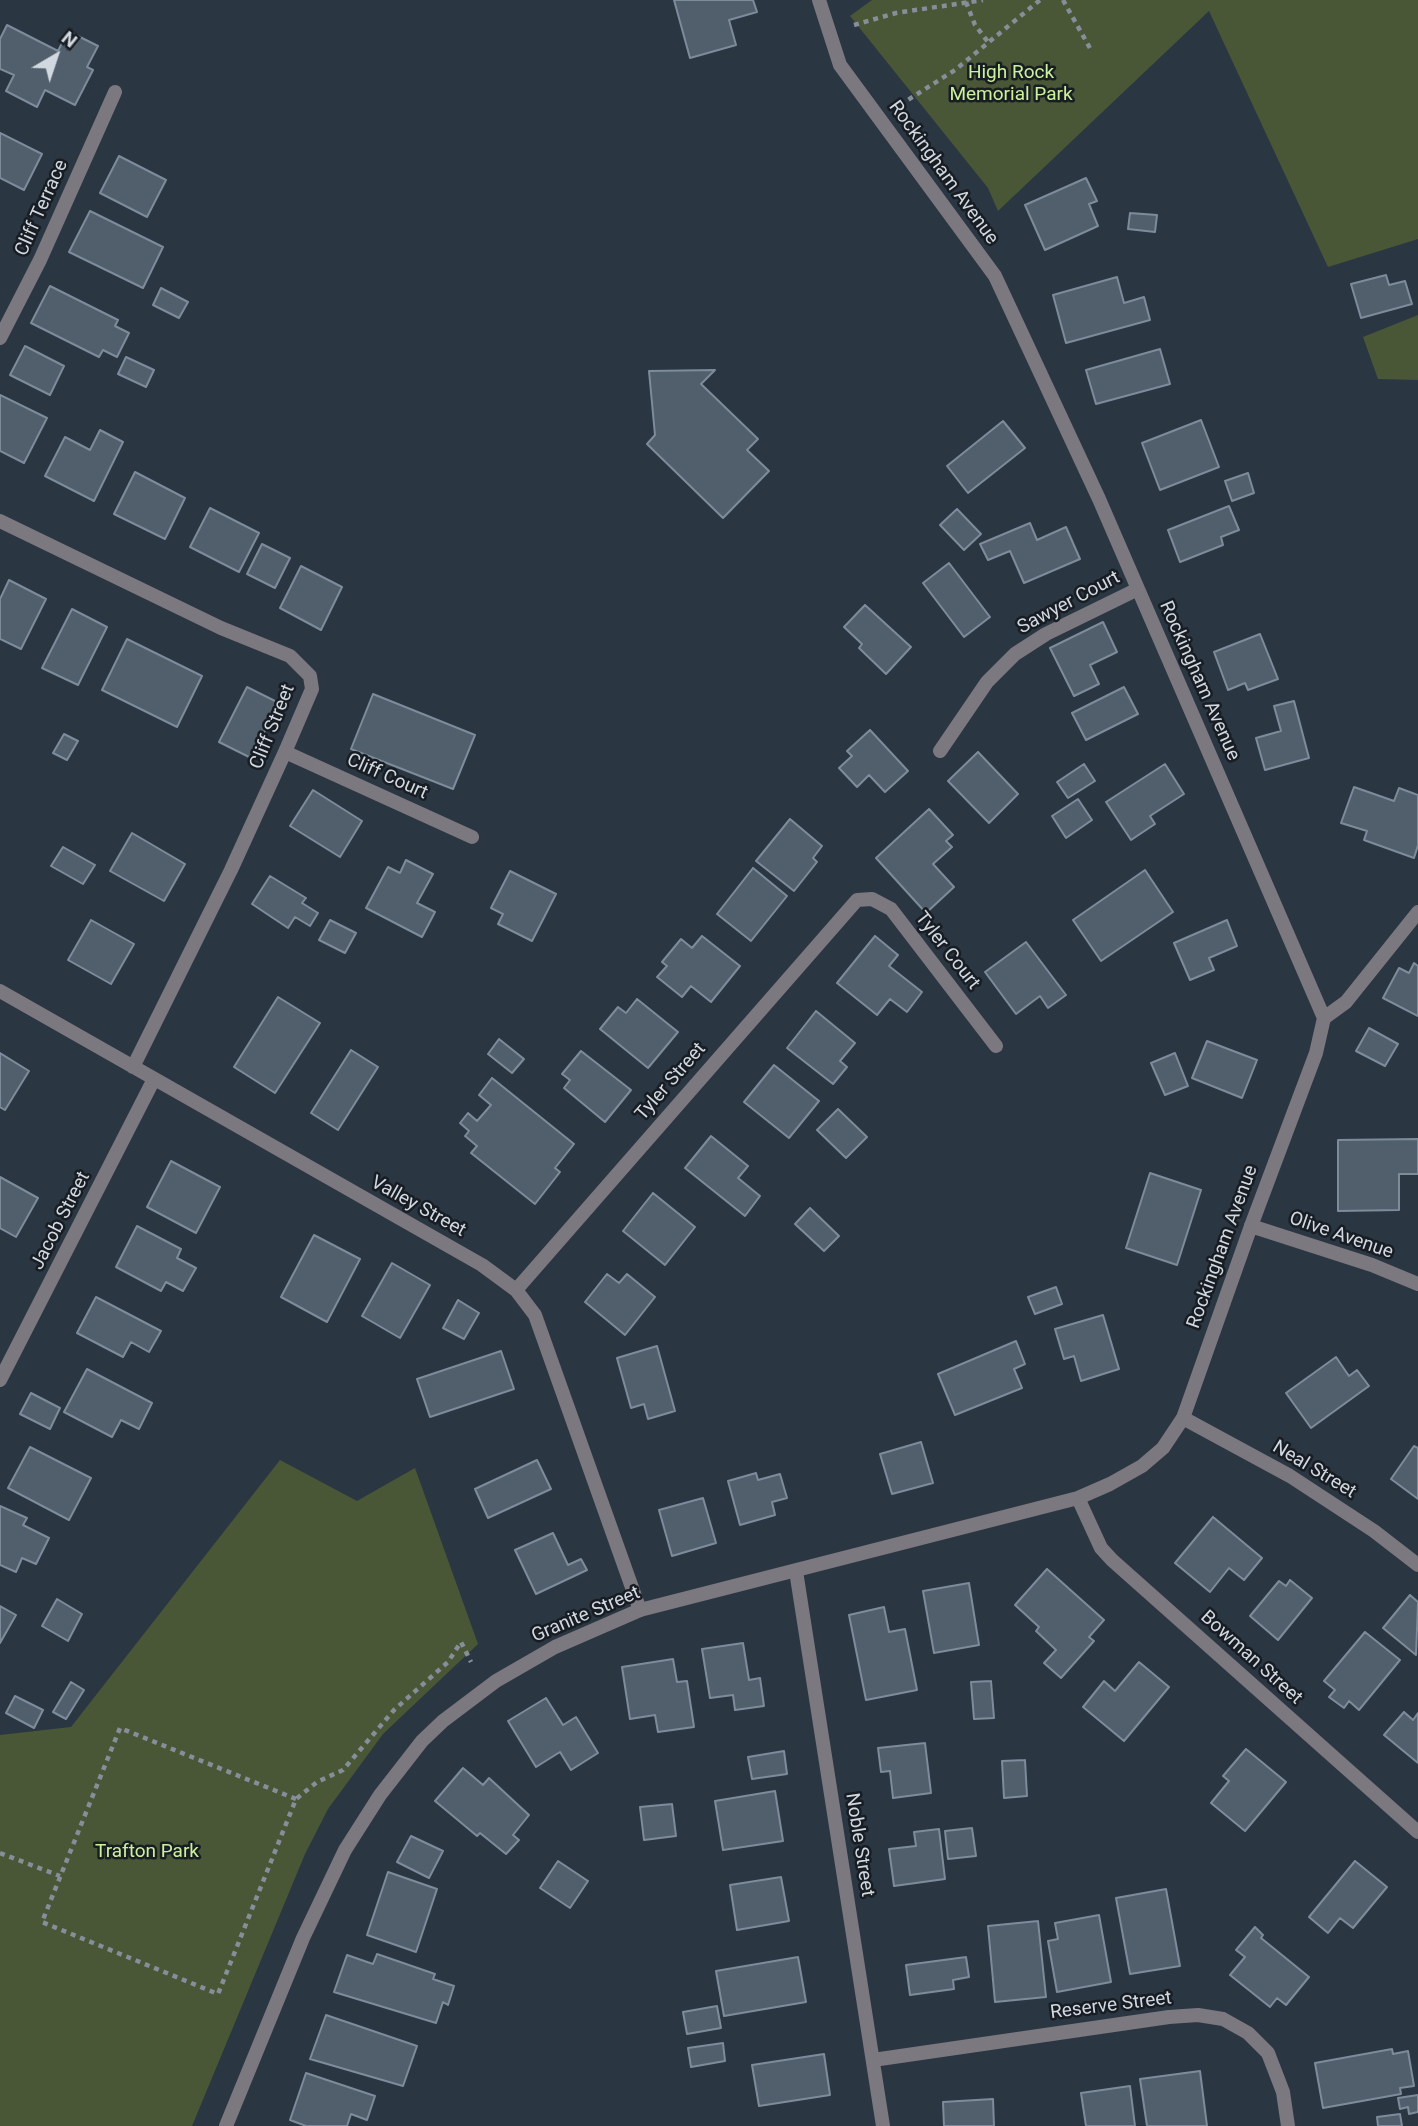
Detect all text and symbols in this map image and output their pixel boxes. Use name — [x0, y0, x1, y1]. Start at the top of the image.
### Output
north arrow — [21, 21, 91, 91]
text: N — [57, 26, 82, 52]
park label: High Rock Memorial Park — [949, 62, 1073, 106]
street label: Rockingham Avenue — [883, 97, 1003, 249]
street label: Cliff Terrace — [11, 156, 73, 260]
street label: Sawyer Court — [1014, 566, 1124, 640]
street label: Rockingham Avenue — [1154, 598, 1244, 764]
street label: Cliff Street — [246, 681, 300, 773]
street label: Cliff Court — [343, 749, 431, 805]
street label: Tyler Court — [910, 908, 984, 994]
street label: Tyler Street — [631, 1038, 711, 1126]
street label: Rockingham Avenue — [1183, 1162, 1263, 1332]
street label: Jacob Street — [27, 1168, 95, 1274]
street label: Valley Street — [367, 1172, 469, 1242]
street label: Olive Avenue — [1286, 1208, 1396, 1264]
street label: Neal Street — [1268, 1436, 1360, 1504]
street label: Granite Street — [528, 1582, 644, 1648]
street label: Bowman Street — [1195, 1606, 1307, 1710]
street label: Noble Street — [840, 1792, 878, 1898]
park label: Trafton Park — [95, 1841, 199, 1863]
street label: Reserve Street — [1049, 1987, 1173, 2025]

